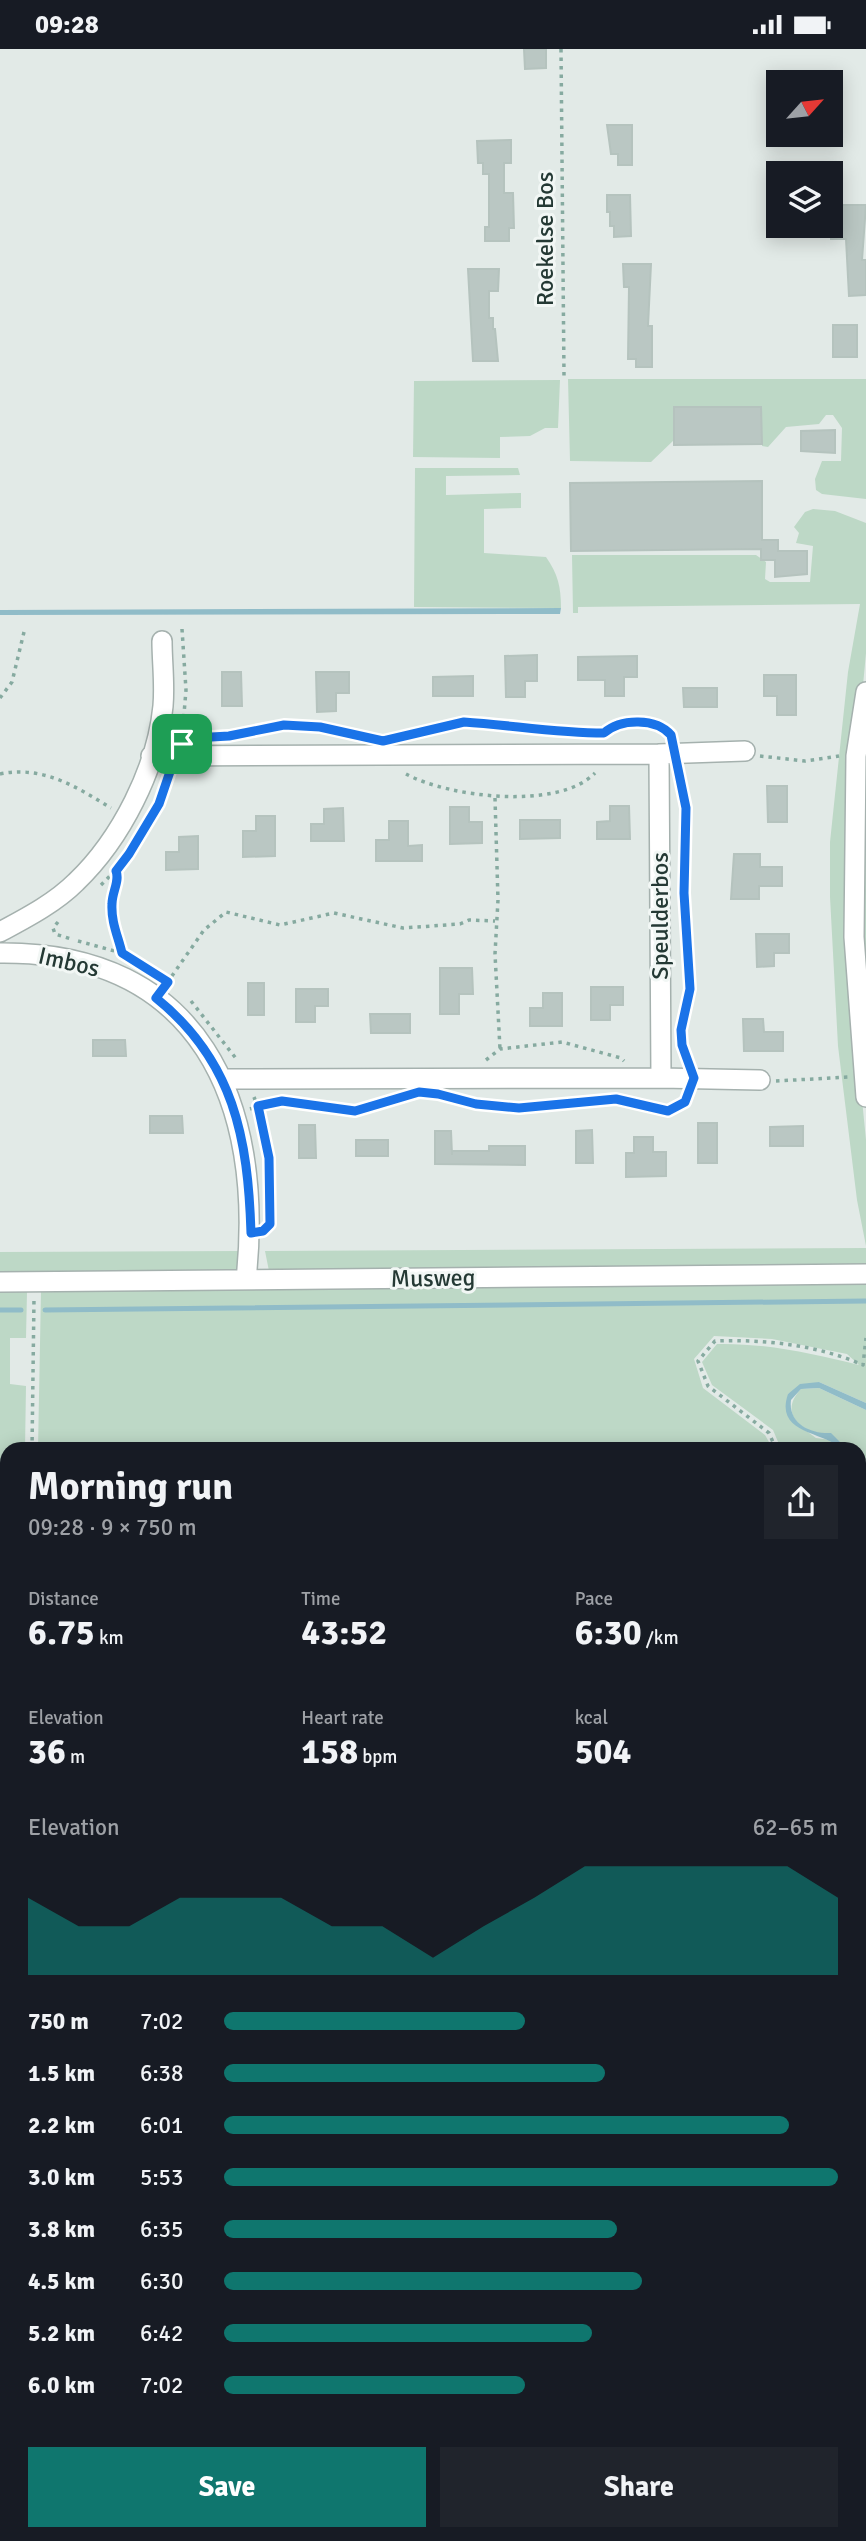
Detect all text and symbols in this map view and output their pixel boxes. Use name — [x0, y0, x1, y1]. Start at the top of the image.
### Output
text: 09:28 — [35, 9, 99, 41]
north arrow — [766, 70, 844, 147]
map controls — [766, 70, 843, 238]
button: layers — [766, 161, 843, 238]
street label: Roekelse Bos — [530, 172, 560, 306]
pin — [152, 714, 212, 774]
icon: arrive — [163, 725, 201, 763]
street label: Speulderbos — [645, 852, 675, 980]
street label: Imbos — [36, 940, 102, 984]
street label: Musweg — [390, 1262, 476, 1294]
text: Morning run — [28, 1463, 233, 1510]
button: share — [764, 1465, 838, 1539]
text: 09:28 · 9 × 750 m — [28, 1513, 197, 1542]
text: Distance — [28, 1587, 99, 1611]
text: Time — [301, 1587, 340, 1611]
text: Pace — [575, 1587, 613, 1611]
text: 6.75 — [28, 1611, 95, 1654]
text: 43:52 — [301, 1611, 387, 1654]
text: 6:30 — [575, 1611, 642, 1654]
text: km — [95, 1626, 124, 1650]
text: /km — [642, 1626, 679, 1650]
text: Elevation — [28, 1706, 104, 1730]
text: Heart rate — [301, 1706, 384, 1730]
text: kcal — [575, 1706, 608, 1730]
text: 36 — [28, 1730, 66, 1773]
text: 158 — [301, 1730, 358, 1773]
text: 504 — [575, 1730, 631, 1773]
text: m — [66, 1745, 85, 1769]
text: bpm — [358, 1745, 397, 1769]
text: Elevation — [28, 1813, 120, 1842]
text: 62–65 m — [753, 1813, 838, 1842]
text: 750 m — [28, 2007, 89, 2036]
text: 7:02 — [140, 2007, 183, 2036]
text: 1.5 km — [28, 2059, 95, 2088]
text: 6:38 — [140, 2059, 183, 2088]
text: 2.2 km — [28, 2111, 95, 2140]
text: 6:01 — [140, 2111, 183, 2140]
text: 3.0 km — [28, 2163, 95, 2192]
text: 5:53 — [140, 2163, 183, 2192]
text: 3.8 km — [28, 2215, 95, 2244]
text: 6:35 — [140, 2215, 183, 2244]
text: 4.5 km — [28, 2267, 95, 2296]
text: 6:30 — [140, 2267, 183, 2296]
text: 5.2 km — [28, 2319, 95, 2348]
text: 6:42 — [140, 2319, 183, 2348]
text: 6.0 km — [28, 2371, 95, 2400]
text: 7:02 — [140, 2371, 183, 2400]
button: Save — [28, 2447, 426, 2527]
button: Share — [440, 2447, 838, 2527]

